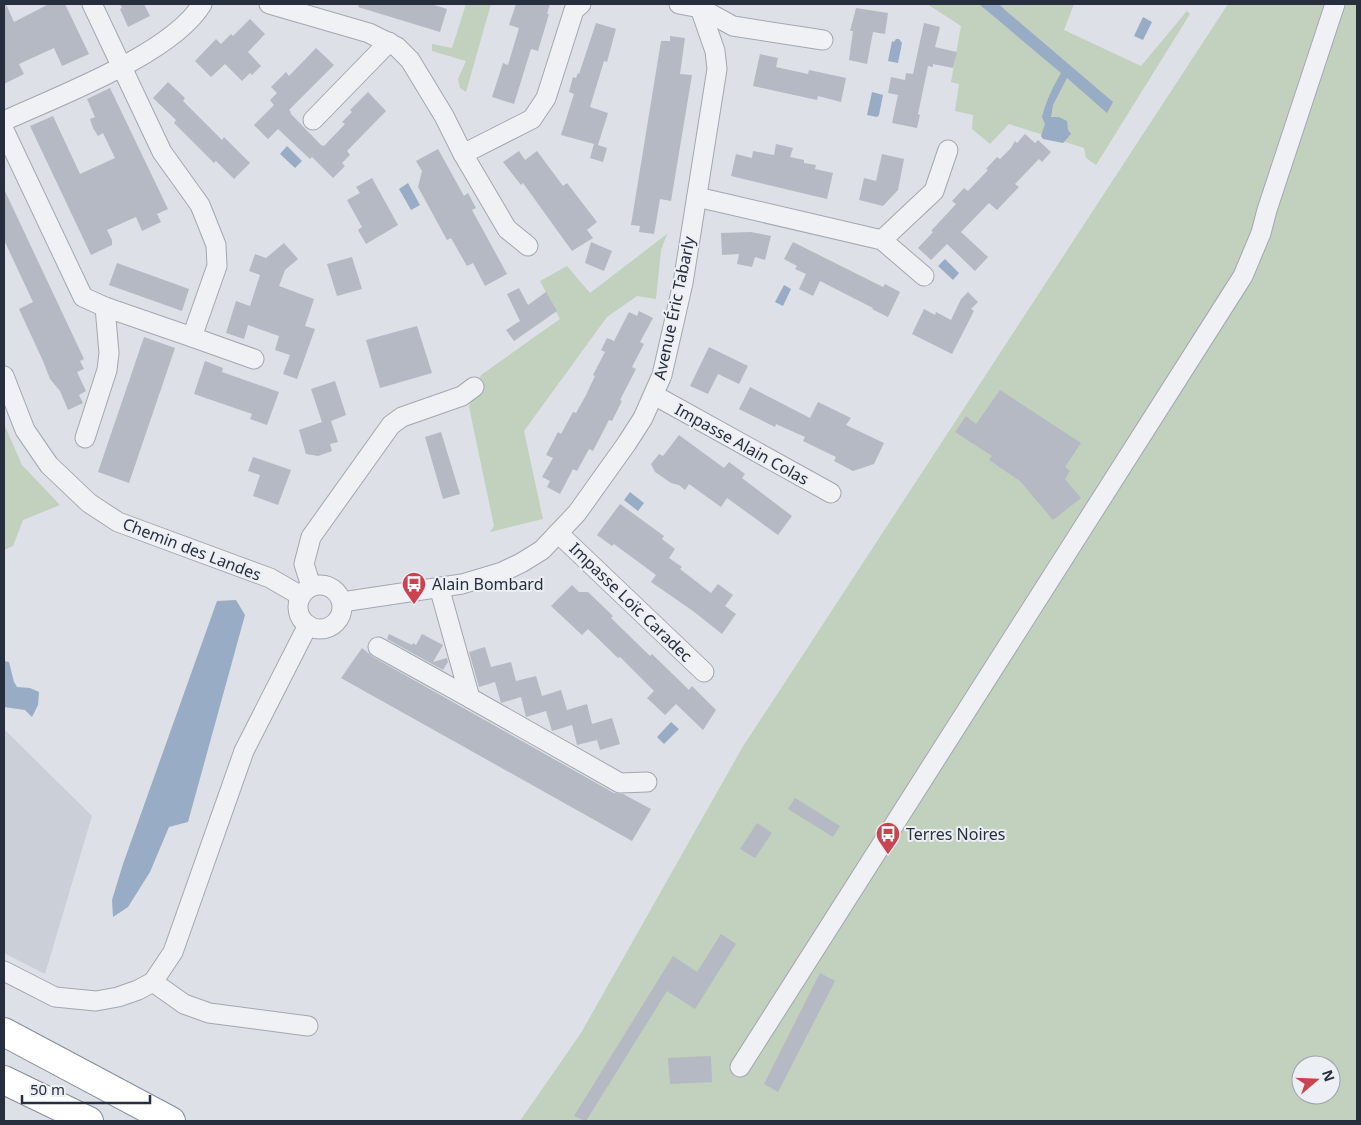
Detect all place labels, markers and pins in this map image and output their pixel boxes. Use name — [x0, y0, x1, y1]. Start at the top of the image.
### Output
bus stop icon: Alain Bombard — [401, 571, 427, 605]
place label: Alain Bombard — [432, 573, 544, 595]
bus stop icon: Terres Noires — [875, 821, 901, 855]
place label: Terres Noires — [906, 823, 1006, 845]

